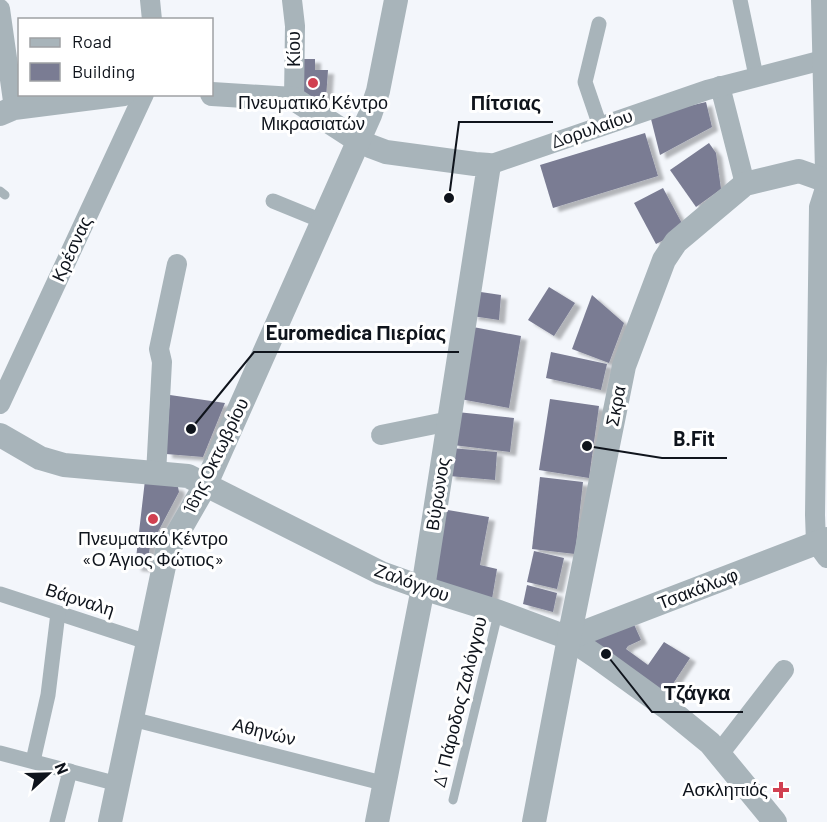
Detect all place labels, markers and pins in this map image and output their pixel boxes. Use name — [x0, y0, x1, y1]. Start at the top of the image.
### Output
marker: Πνευματικό Κέντρο Μικρασιατών — [306, 76, 320, 90]
callout: Πίτσιας — [459, 84, 553, 122]
place label: Πνευματικό Κέντρο Μικρασιατών — [238, 91, 388, 134]
callout: Euromedica Πιερίας — [254, 314, 459, 352]
callout: B.Fit — [662, 420, 727, 458]
marker: Πνευματικό Κέντρο «Ο Άγιος Φώτιος» — [146, 512, 160, 526]
place label: Πνευματικό Κέντρο «Ο Άγιος Φώτιος» — [78, 527, 228, 570]
callout: Τζάγκα — [652, 674, 743, 712]
place label: Ασκληπιός — [683, 778, 768, 800]
marker: Ασκληπιός — [772, 781, 790, 799]

